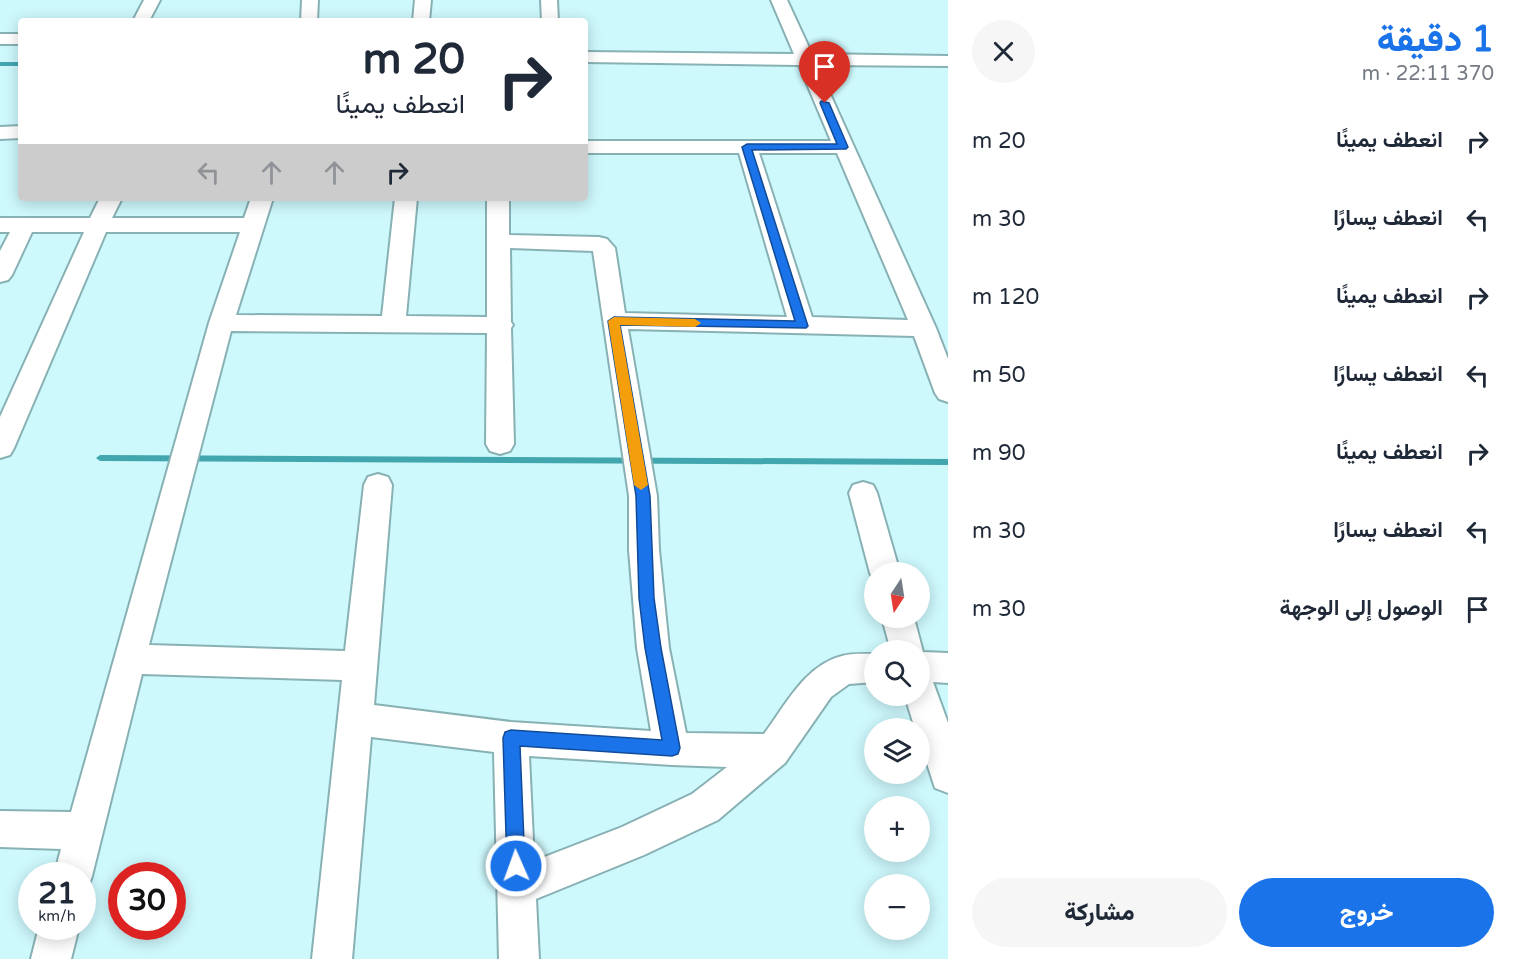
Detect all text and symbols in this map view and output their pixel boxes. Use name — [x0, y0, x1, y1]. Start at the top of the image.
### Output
text: 1 دقيقة — [1377, 18, 1494, 61]
button: close — [972, 20, 1035, 83]
text: 20 m — [363, 34, 465, 85]
pin — [799, 41, 850, 103]
icon: right — [486, 42, 564, 120]
icon: arrive — [808, 50, 841, 83]
text: 370 m · 22:11 — [1362, 62, 1494, 86]
text: انعطف يمينًا — [335, 88, 465, 121]
icon: right — [1461, 125, 1494, 158]
text: انعطف يمينًا — [1336, 127, 1443, 153]
text: 20 m — [972, 128, 1026, 154]
icon: left — [192, 156, 225, 189]
icon: ahead — [255, 156, 288, 189]
icon: ahead — [318, 156, 351, 189]
icon: right — [381, 156, 414, 189]
icon: left — [1461, 203, 1494, 236]
text: انعطف يسارًا — [1333, 205, 1443, 231]
text: 30 m — [972, 206, 1026, 232]
icon: right — [1461, 281, 1494, 314]
text: انعطف يمينًا — [1336, 283, 1443, 309]
text: 120 m — [972, 284, 1039, 310]
icon: left — [1461, 359, 1494, 392]
text: انعطف يسارًا — [1333, 361, 1443, 387]
text: 50 m — [972, 362, 1026, 388]
icon: right — [1461, 437, 1494, 470]
text: انعطف يمينًا — [1336, 439, 1443, 465]
text: 90 m — [972, 440, 1026, 466]
icon: left — [1461, 515, 1494, 548]
text: انعطف يسارًا — [1333, 517, 1443, 543]
text: 30 m — [972, 518, 1026, 544]
north arrow — [864, 562, 930, 628]
map controls — [864, 562, 930, 940]
icon: arrive — [1461, 593, 1494, 626]
text: الوصول إلى الوجهة — [1279, 595, 1443, 621]
text: 30 m — [972, 596, 1026, 622]
button: search — [864, 640, 930, 706]
button: layers — [864, 718, 930, 784]
button: + — [864, 796, 930, 862]
position arrow — [484, 834, 548, 898]
speed limit sign: 30 — [108, 862, 186, 940]
button: − — [864, 874, 930, 940]
text: 21 — [38, 875, 76, 912]
button: مشاركة — [972, 878, 1227, 947]
button: خروج — [1239, 878, 1494, 947]
text: km/h — [38, 907, 76, 925]

